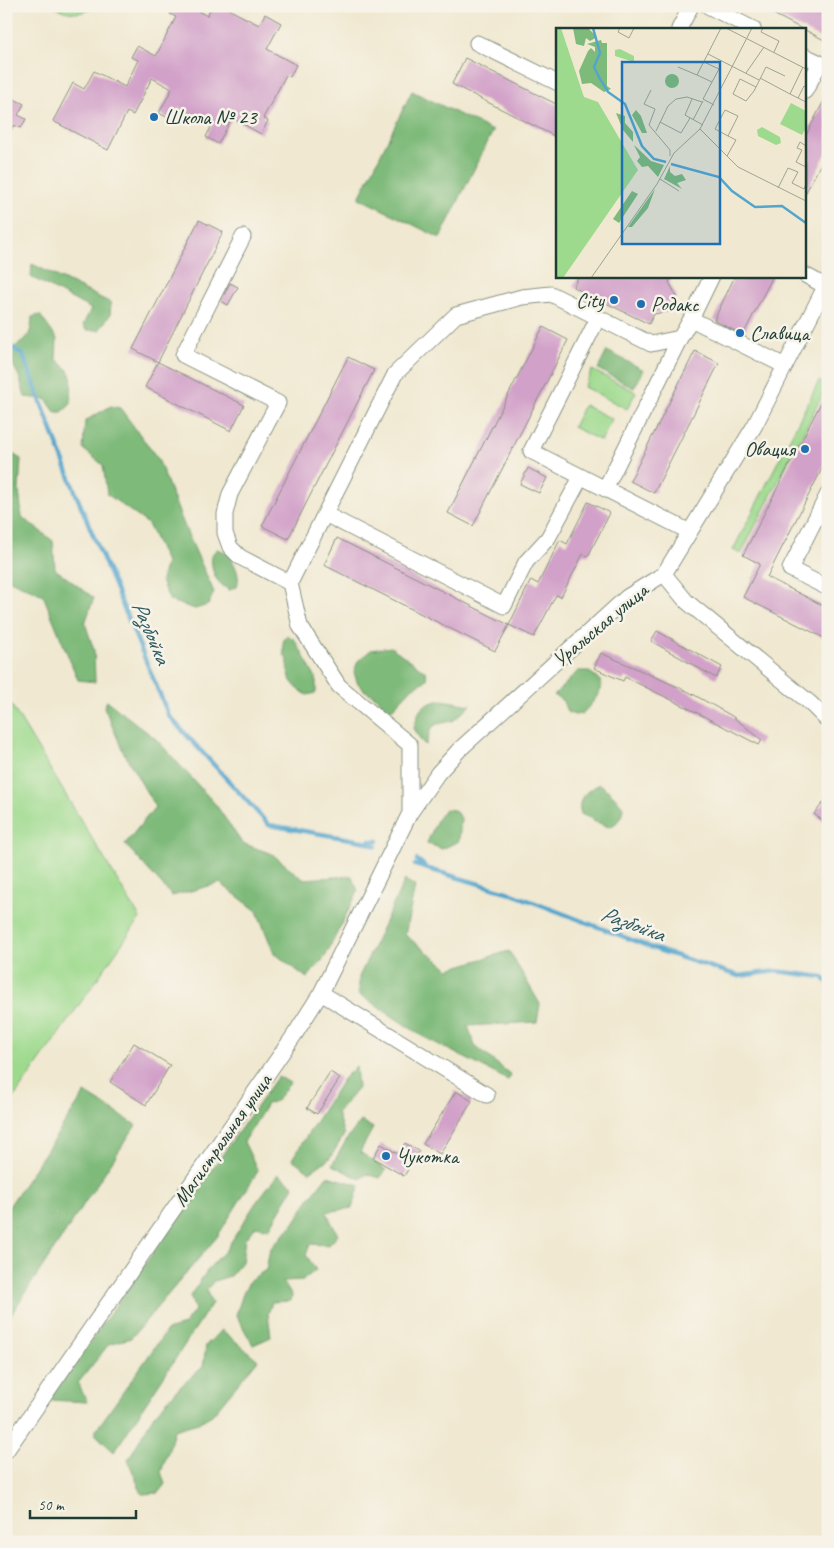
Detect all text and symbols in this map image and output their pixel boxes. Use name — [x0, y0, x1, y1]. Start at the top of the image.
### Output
inset map — [556, 28, 806, 278]
place label: Школа № 23 — [164, 104, 258, 130]
marker: Школа № 23 — [148, 111, 160, 123]
place label: City — [576, 287, 606, 313]
place label: Родакс — [651, 291, 700, 317]
marker: City — [608, 294, 620, 306]
marker: Родакс — [635, 298, 647, 310]
place label: Славица — [750, 320, 812, 346]
marker: Славица — [734, 327, 746, 339]
place label: Овация — [745, 436, 797, 462]
marker: Овация — [799, 443, 811, 455]
street label: Уральская улица — [547, 576, 655, 672]
water label: Разбойка — [125, 597, 178, 670]
water label: Разбойка — [597, 900, 670, 949]
street label: Магистральная улица — [167, 1068, 278, 1211]
place label: Чукотка — [396, 1143, 461, 1169]
marker: Чукотка — [380, 1150, 392, 1162]
scale bar — [30, 1488, 136, 1520]
text: 50 m — [38, 1496, 65, 1515]

